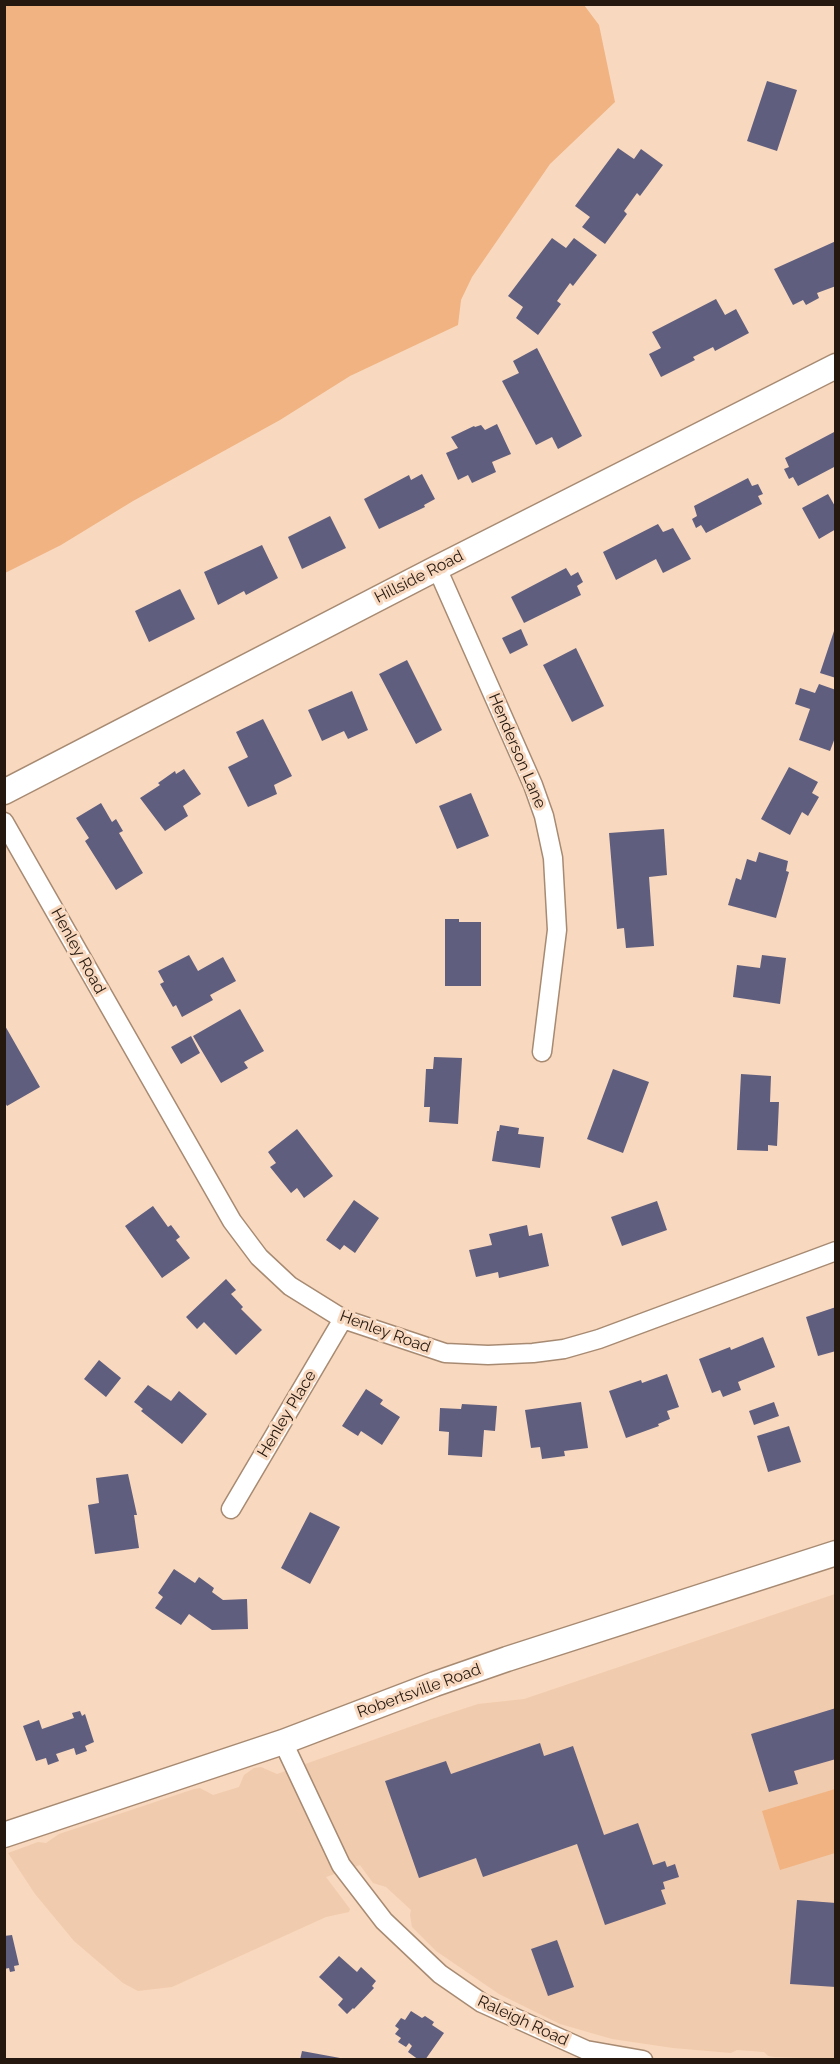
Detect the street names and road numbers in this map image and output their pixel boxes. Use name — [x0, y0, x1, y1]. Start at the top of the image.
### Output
street label: Hillside Road — [371, 546, 467, 608]
street label: Henderson Lane — [484, 691, 550, 811]
street label: Henley Road — [47, 905, 109, 997]
street label: Henley Road — [337, 1307, 433, 1357]
street label: Henley Place — [254, 1367, 320, 1461]
street label: Robertsville Road — [355, 1660, 483, 1722]
street label: Raleigh Road — [475, 1992, 571, 2050]

